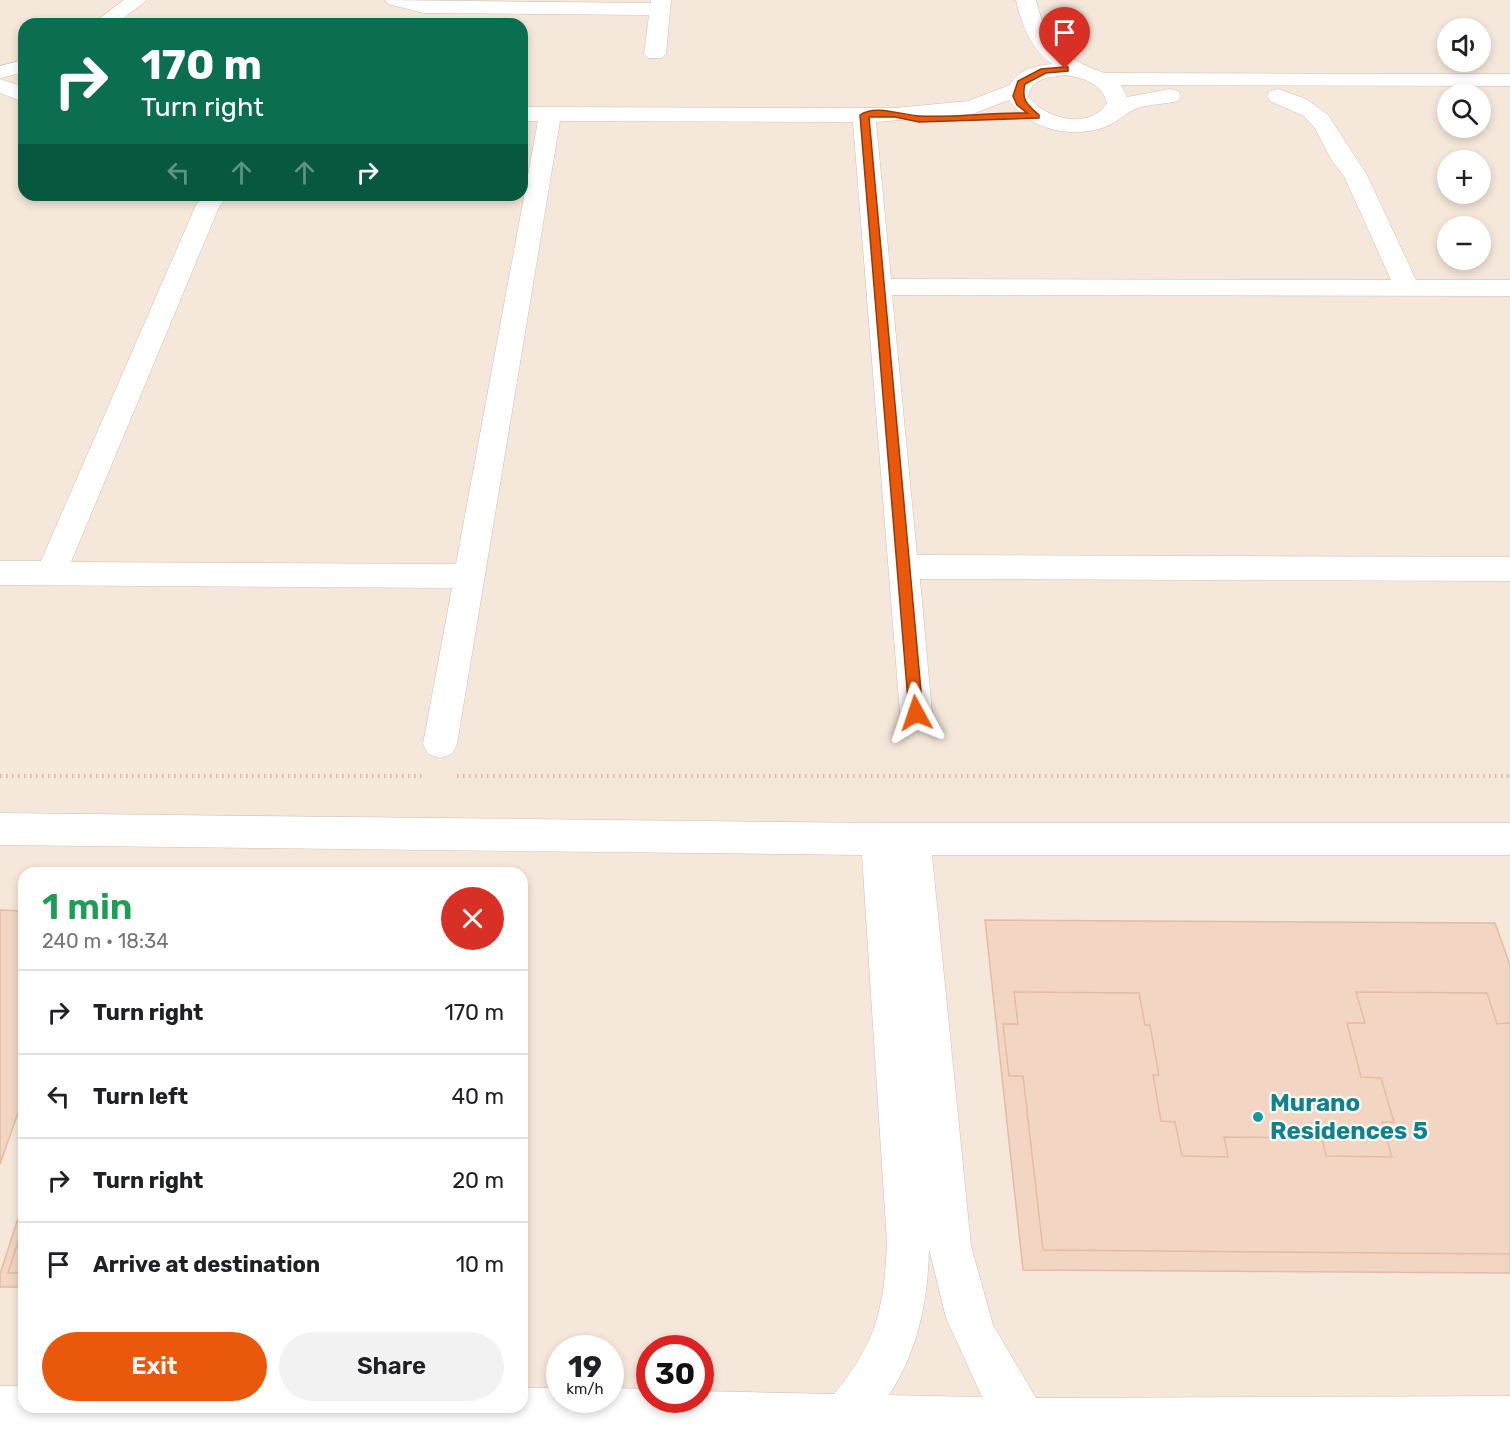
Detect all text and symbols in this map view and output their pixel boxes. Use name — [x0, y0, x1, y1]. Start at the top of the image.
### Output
pin — [1039, 7, 1090, 69]
icon: arrive — [1048, 16, 1081, 49]
map controls — [1437, 18, 1491, 270]
button: sound — [1437, 18, 1491, 72]
text: 170 m — [141, 40, 262, 90]
icon: right — [42, 42, 120, 120]
button: search — [1437, 84, 1491, 138]
text: Turn right — [141, 91, 264, 123]
button: + — [1437, 150, 1491, 204]
icon: left — [162, 156, 195, 189]
icon: ahead — [225, 156, 258, 189]
icon: ahead — [288, 156, 321, 189]
icon: right — [351, 156, 384, 189]
button: − — [1437, 216, 1491, 270]
position arrow — [884, 681, 948, 745]
text: 1 min — [42, 885, 133, 928]
button: close — [441, 887, 504, 950]
text: 240 m · 18:34 — [42, 929, 169, 953]
icon: right — [42, 996, 75, 1029]
text: Turn right — [93, 999, 203, 1026]
text: 170 m — [444, 999, 504, 1026]
icon: left — [42, 1080, 75, 1113]
text: Turn left — [93, 1083, 188, 1110]
text: 40 m — [451, 1083, 504, 1110]
place label: Murano Residences 5 — [1270, 1089, 1428, 1145]
marker: Murano Residences 5 — [1251, 1110, 1265, 1124]
icon: right — [42, 1164, 75, 1197]
text: Turn right — [93, 1167, 203, 1194]
text: 20 m — [452, 1167, 504, 1194]
icon: arrive — [42, 1248, 75, 1281]
text: Arrive at destination — [93, 1251, 320, 1278]
text: 10 m — [456, 1251, 504, 1278]
button: Exit — [42, 1332, 267, 1401]
button: Share — [279, 1332, 504, 1401]
speed limit sign: 30 — [636, 1335, 714, 1413]
text: 19 — [568, 1349, 602, 1385]
text: km/h — [566, 1380, 604, 1398]

